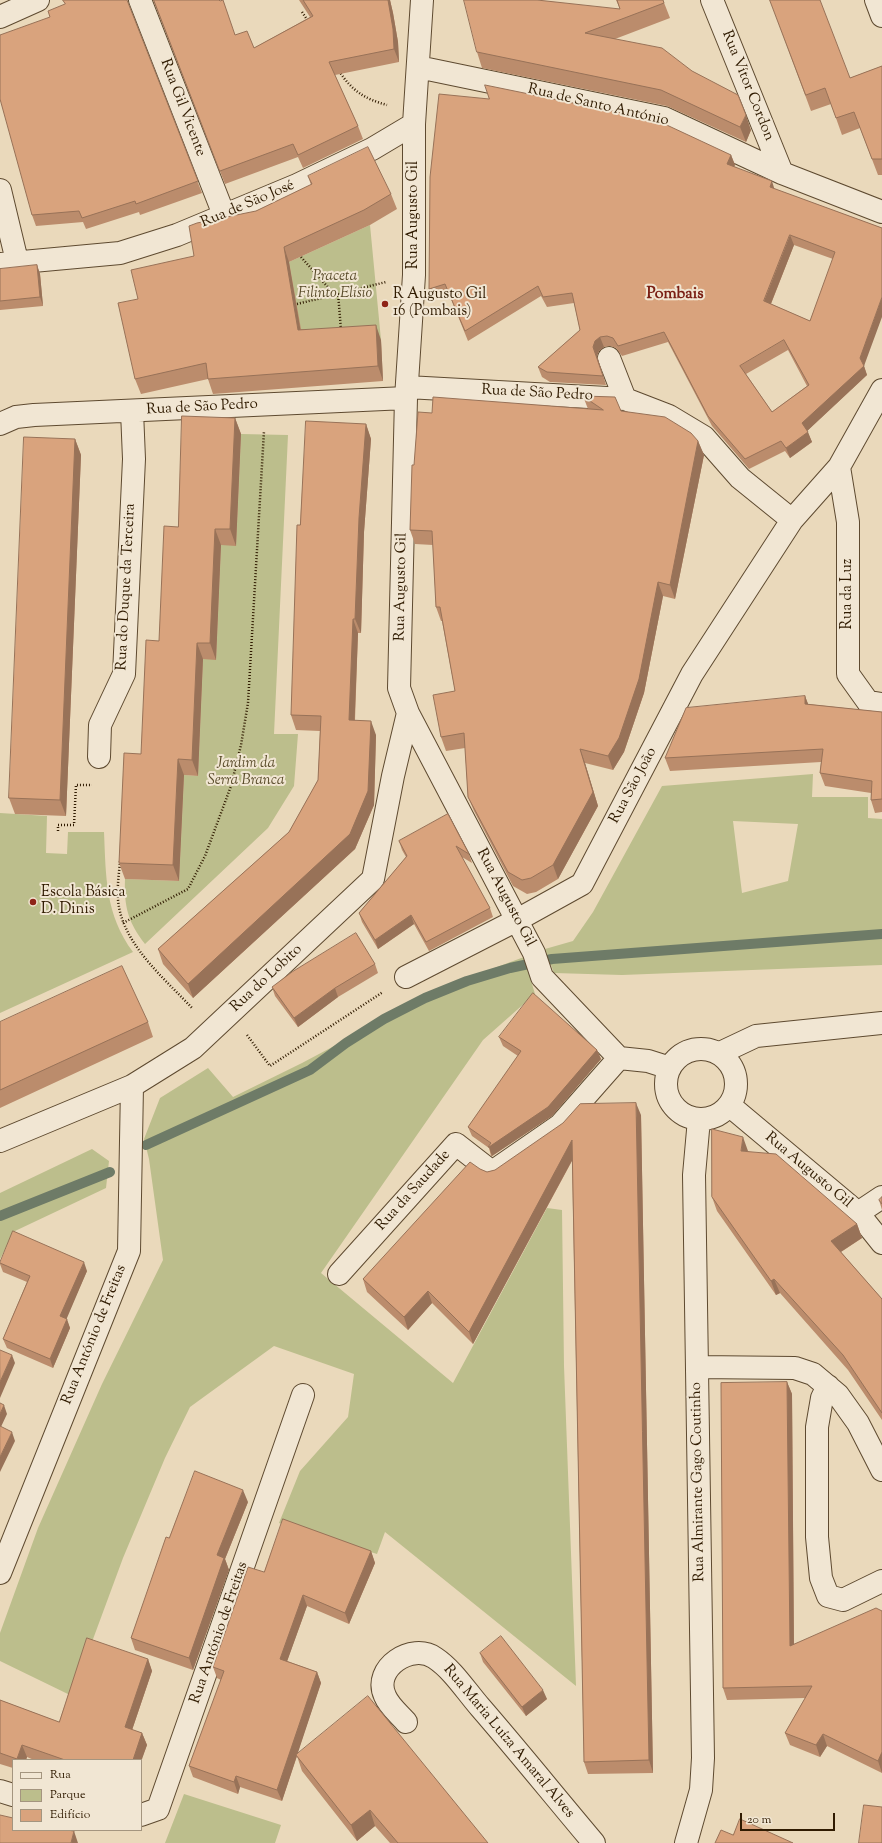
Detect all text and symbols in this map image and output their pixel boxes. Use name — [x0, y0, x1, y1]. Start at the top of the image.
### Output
street label: Rua Vítor Cordon — [717, 28, 777, 144]
street label: Rua Gil Vicente — [155, 57, 209, 159]
street label: Rua de Santo António — [526, 81, 670, 131]
street label: Rua Augusto Gil — [405, 161, 423, 269]
street label: Rua de São José — [198, 177, 298, 233]
park label: Praceta Filinto Elísio — [298, 268, 372, 303]
district label: Pombais — [646, 285, 704, 305]
place label: R Augusto Gil 16 (Pombais) — [393, 286, 486, 321]
marker: R Augusto Gil 16 (Pombais) — [380, 299, 390, 309]
street label: Rua de São Pedro — [481, 382, 593, 406]
street label: Rua de São Pedro — [146, 396, 258, 420]
street label: Rua do Duque da Terceira — [114, 503, 140, 671]
street label: Rua Augusto Gil — [392, 533, 412, 641]
street label: Rua da Luz — [839, 558, 857, 630]
street label: Rua São João — [606, 745, 662, 827]
park label: Jardim da Serra Branca — [207, 755, 285, 790]
street label: Rua Augusto Gil — [472, 846, 538, 950]
place label: Escola Básica D. Dinis — [41, 884, 125, 919]
marker: Escola Básica D. Dinis — [28, 897, 38, 907]
street label: Rua do Lobito — [227, 941, 307, 1017]
street label: Rua Augusto Gil — [761, 1129, 855, 1213]
street label: Rua da Saudade — [373, 1147, 455, 1235]
street label: Rua António de Freitas — [59, 1263, 131, 1407]
street label: Rua Almirante Gago Coutinho — [688, 1382, 710, 1582]
street label: Rua António de Freitas — [187, 1560, 253, 1706]
street label: Rua Maria Luíza Amaral Alves — [438, 1662, 578, 1822]
legend — [12, 1759, 142, 1831]
text: Rua — [50, 1766, 71, 1784]
text: Parque — [50, 1786, 86, 1804]
scale bar — [742, 1805, 837, 1831]
text: Edifício — [50, 1806, 90, 1824]
text: 20 m — [747, 1811, 771, 1829]

